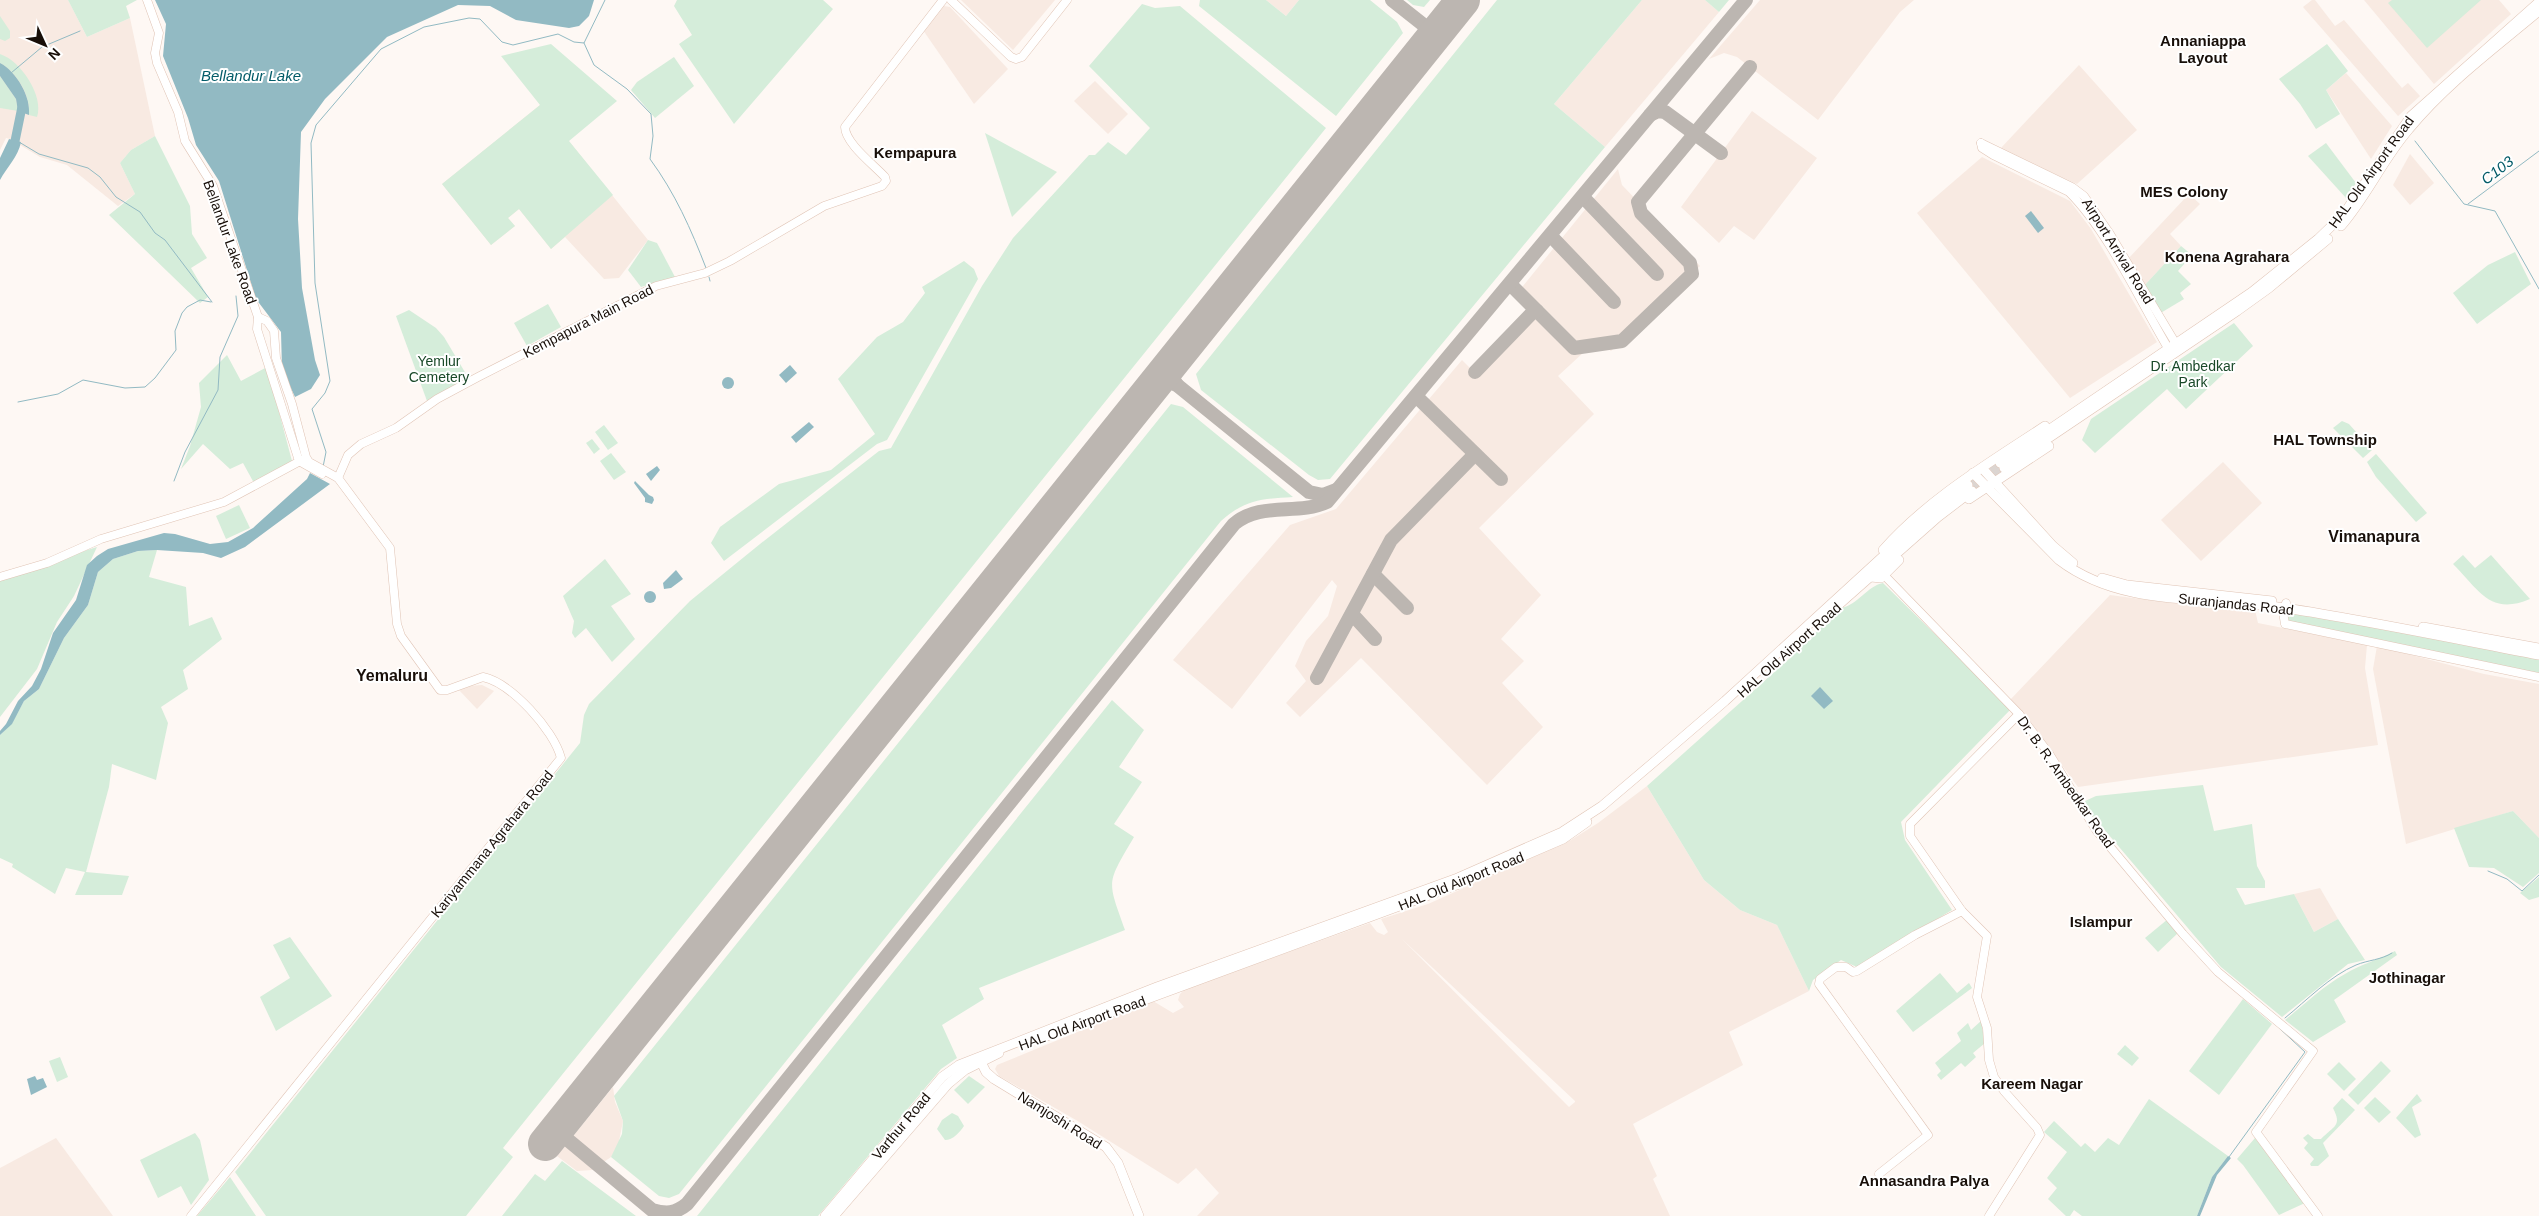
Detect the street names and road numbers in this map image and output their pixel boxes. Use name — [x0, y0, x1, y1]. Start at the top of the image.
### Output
street label: HAL Old Airport Road — [2325, 113, 2417, 231]
street label: Bellandur Lake Road — [200, 178, 260, 306]
street label: Airport Arrival Road — [2079, 195, 2157, 307]
street label: Kempapura Main Road — [520, 281, 656, 361]
street label: Suranjandas Road — [2177, 590, 2295, 618]
street label: HAL Old Airport Road — [1734, 599, 1844, 701]
street label: Dr. B. R. Ambedkar Road — [2014, 713, 2118, 851]
street label: Kariyammana Agrahara Road — [428, 767, 556, 921]
street label: HAL Old Airport Road — [1396, 848, 1526, 914]
street label: HAL Old Airport Road — [1016, 993, 1148, 1053]
street label: Namjoshi Road — [1015, 1088, 1105, 1152]
street label: Varthur Road — [868, 1089, 934, 1163]

